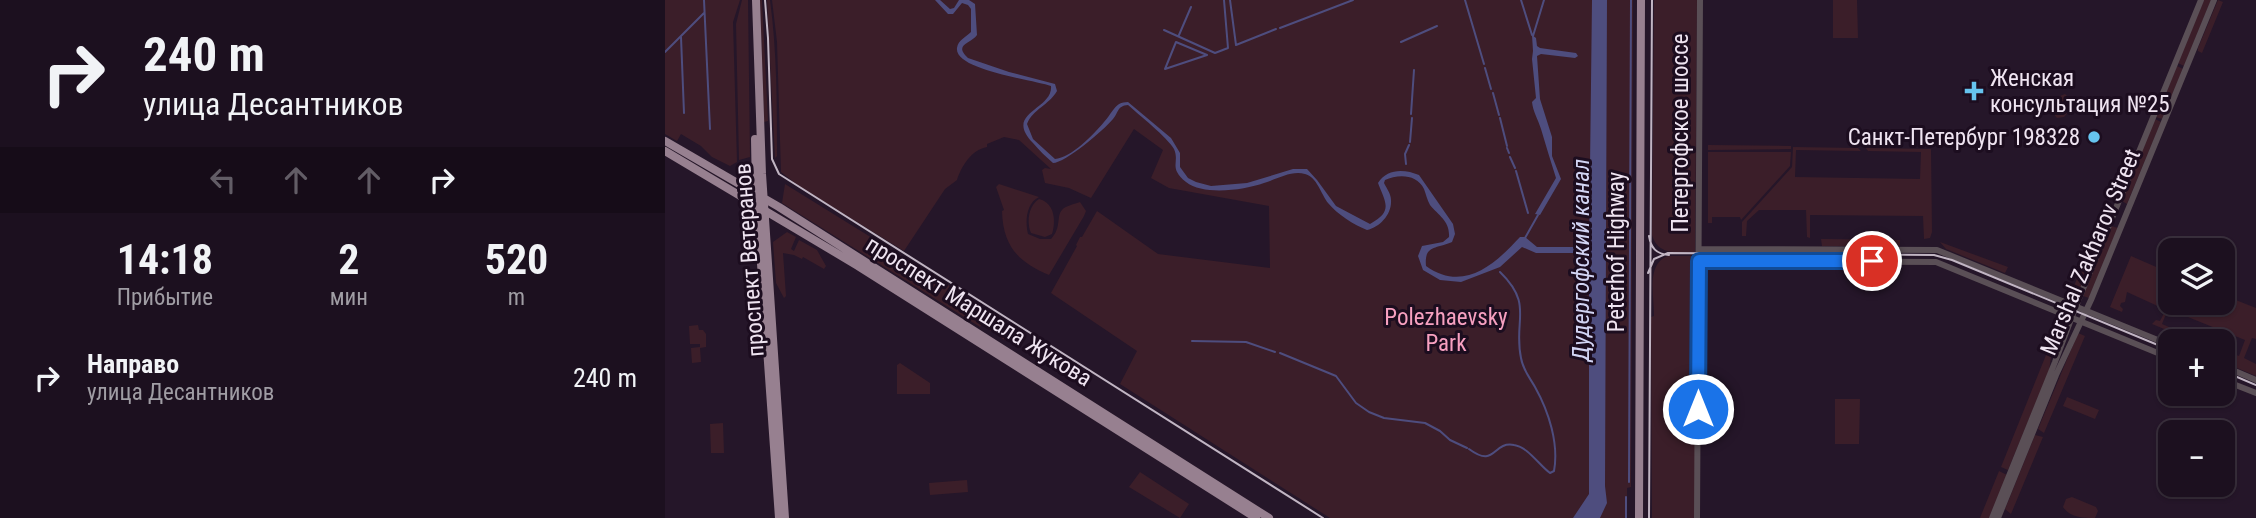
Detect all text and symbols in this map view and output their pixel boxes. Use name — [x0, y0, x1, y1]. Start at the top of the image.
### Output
text: 240 m — [143, 26, 265, 83]
icon: right — [28, 28, 119, 119]
street label: Петергофское шоссе — [1667, 33, 1694, 233]
place label: Женская консультация №25 — [1990, 65, 2170, 118]
marker: Женская консультация №25 — [1964, 81, 1984, 101]
text: улица Десантников — [143, 85, 404, 123]
place label: Санкт-Петербург 198328 — [1848, 124, 2080, 151]
marker: Санкт-Петербург 198328 — [2086, 129, 2102, 145]
street label: Marshal Zakharov Street — [2035, 145, 2146, 359]
water label: Дудергофский канал — [1567, 159, 1595, 363]
icon: left — [204, 161, 242, 199]
icon: ahead — [277, 161, 315, 199]
icon: ahead — [350, 161, 388, 199]
icon: right — [423, 161, 461, 199]
street label: проспект Ветеранов — [729, 162, 770, 358]
street label: Peterhof Highway — [1603, 171, 1630, 332]
street label: проспект Маршала Жукова — [861, 231, 1097, 392]
pin — [1842, 231, 1902, 291]
text: 14:18 — [117, 235, 213, 284]
text: 2 — [338, 235, 359, 284]
text: 520 — [485, 235, 548, 284]
map controls — [2158, 238, 2235, 497]
button: layers — [2158, 238, 2235, 315]
icon: arrive — [1853, 242, 1891, 280]
text: Прибытие — [117, 284, 213, 311]
text: мин — [330, 284, 368, 311]
text: m — [508, 284, 525, 311]
park label: Polezhaevsky Park — [1384, 304, 1508, 357]
button: + — [2158, 329, 2235, 406]
text: Направо — [87, 349, 179, 379]
icon: right — [28, 359, 66, 397]
text: 240 m — [573, 363, 637, 393]
position arrow — [1661, 372, 1735, 446]
text: улица Десантников — [87, 379, 274, 406]
button: − — [2158, 420, 2235, 497]

